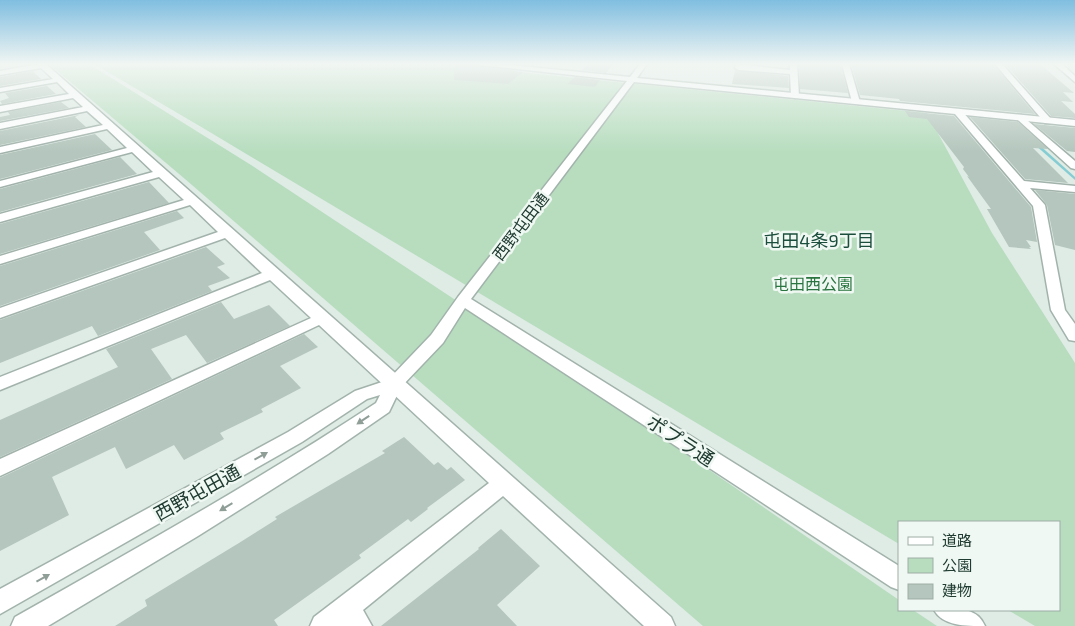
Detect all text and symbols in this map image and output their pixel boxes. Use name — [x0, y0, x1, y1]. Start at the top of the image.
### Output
street label: 西野屯田通 — [488, 188, 552, 264]
district label: 屯田4条9丁目 — [763, 229, 875, 251]
park label: 屯田西公園 — [773, 274, 853, 293]
street label: ポプラ通 — [643, 410, 719, 470]
one-way arrow — [357, 415, 370, 425]
one-way arrow — [253, 452, 268, 460]
street label: 西野屯田通 — [150, 459, 244, 525]
one-way arrow — [220, 503, 233, 512]
legend — [898, 521, 1060, 611]
text: 道路 — [942, 531, 972, 549]
text: 公園 — [942, 556, 972, 574]
one-way arrow — [35, 574, 50, 582]
text: 建物 — [942, 581, 972, 599]

